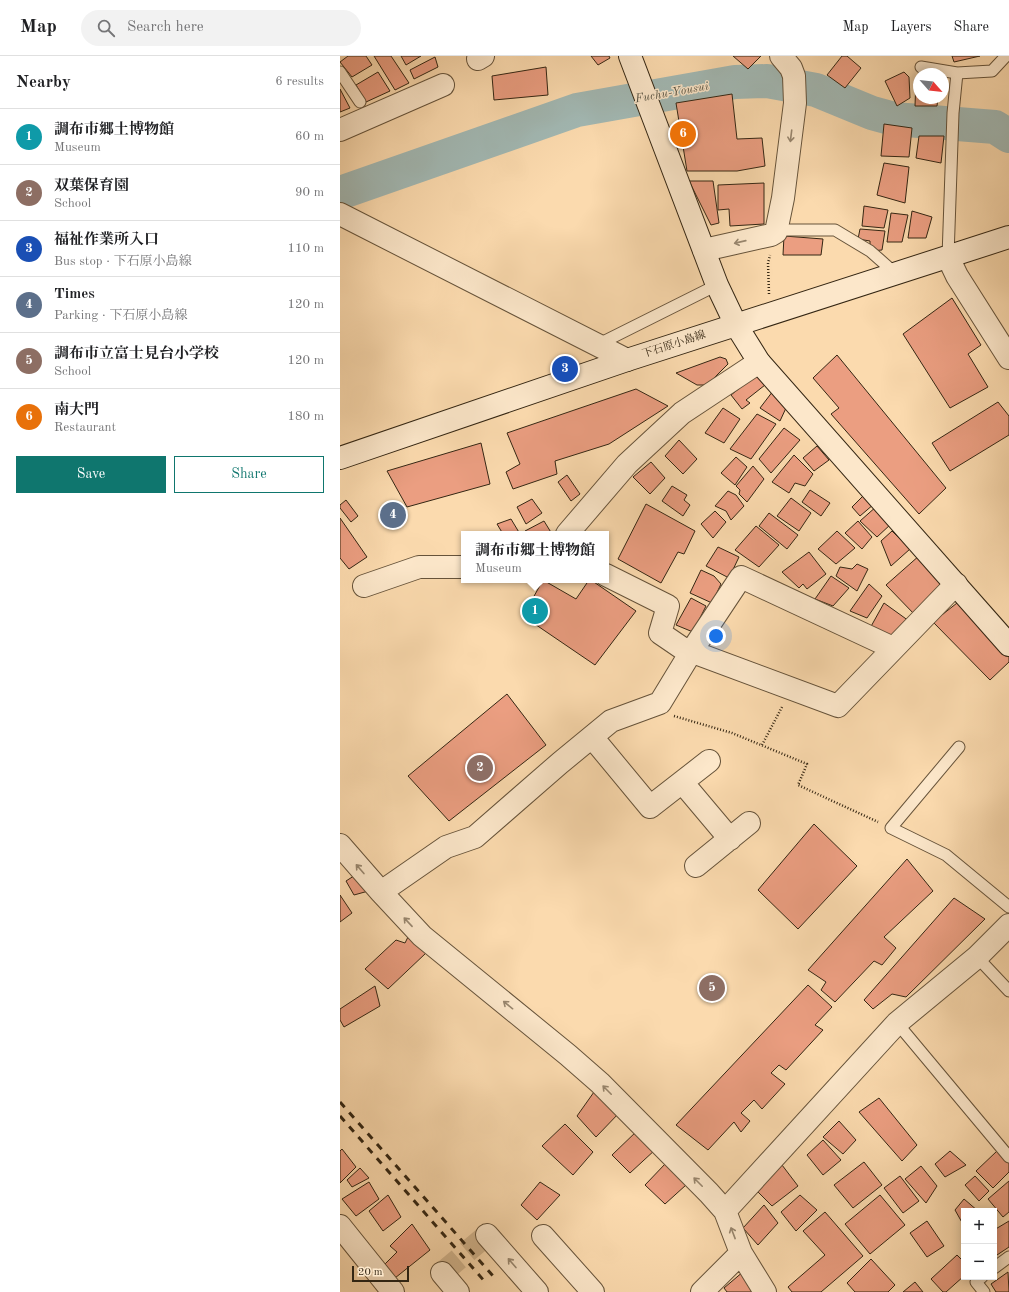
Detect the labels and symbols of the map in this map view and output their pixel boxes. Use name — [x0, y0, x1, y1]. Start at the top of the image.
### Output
north arrow — [913, 68, 949, 104]
water label: Fuchu-Yousui — [633, 81, 710, 106]
pin: 6 — [670, 119, 696, 149]
one-way arrow — [787, 129, 795, 142]
one-way arrow — [734, 239, 747, 246]
street label: 下石原小島線 — [640, 328, 707, 360]
pin: 3 — [552, 354, 578, 384]
pin: 4 — [380, 500, 406, 530]
pin: 1 — [522, 596, 548, 626]
your location — [706, 626, 726, 646]
pin: 2 — [467, 753, 493, 783]
one-way arrow — [356, 863, 365, 874]
one-way arrow — [404, 917, 413, 927]
pin: 5 — [699, 973, 725, 1003]
one-way arrow — [502, 1001, 513, 1010]
one-way arrow — [602, 1085, 612, 1095]
one-way arrow — [693, 1177, 703, 1187]
one-way arrow — [729, 1228, 737, 1240]
one-way arrow — [507, 1258, 516, 1269]
scale bar — [352, 1264, 409, 1283]

